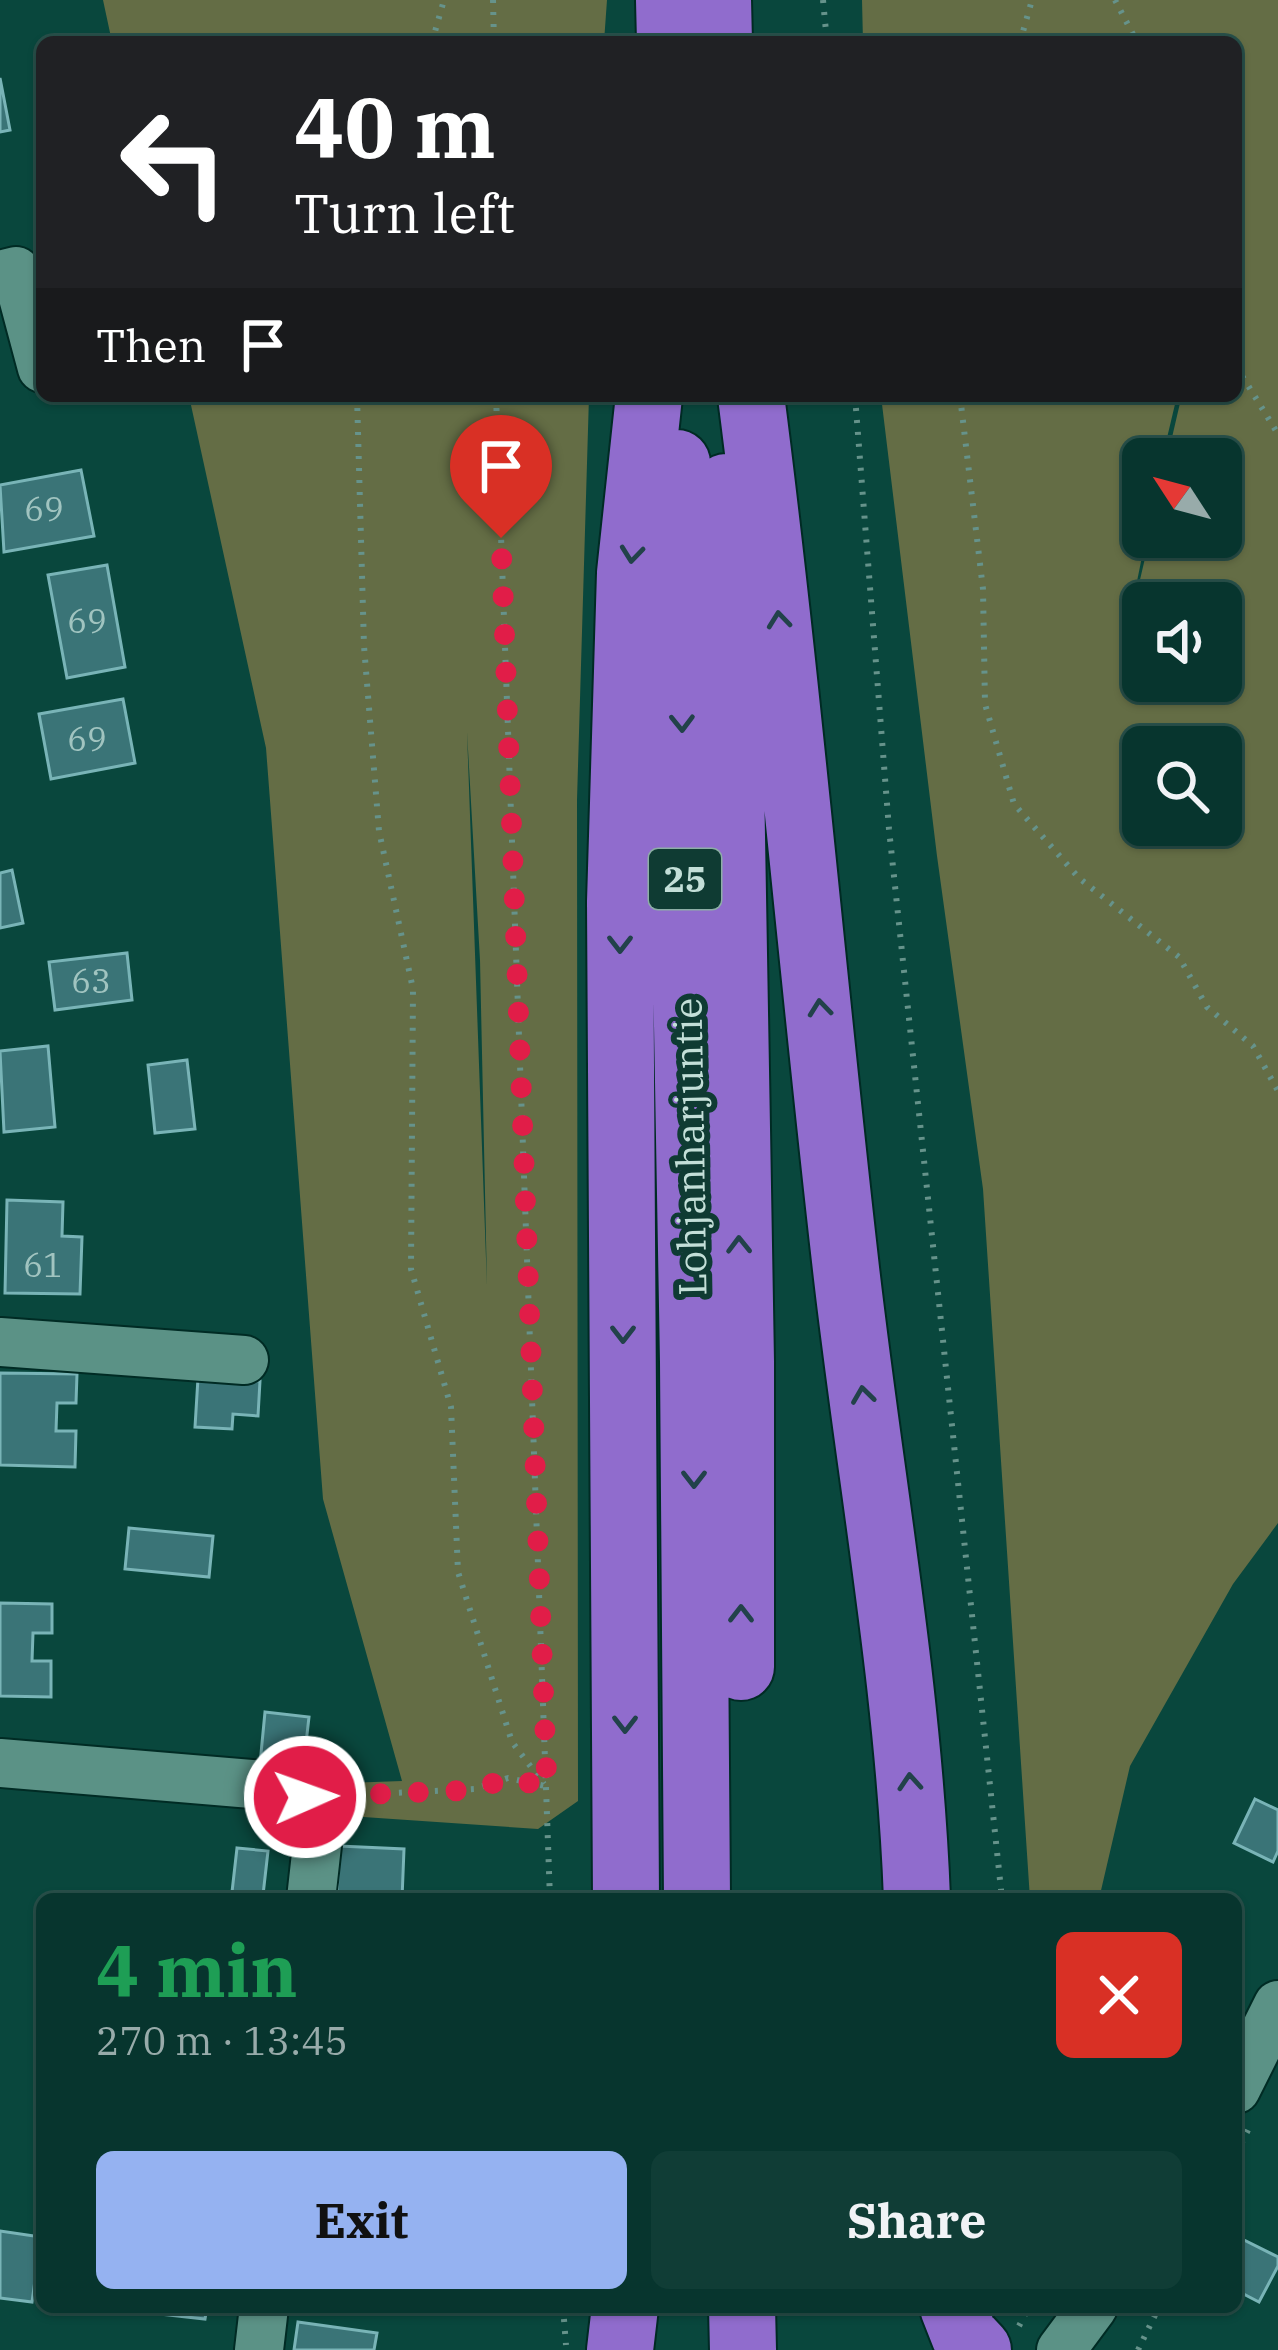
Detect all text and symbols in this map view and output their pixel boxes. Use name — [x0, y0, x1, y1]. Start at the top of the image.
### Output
text: 40 m — [294, 72, 496, 181]
icon: left — [96, 84, 252, 240]
text: Turn left — [294, 178, 515, 248]
icon: arrive — [230, 312, 296, 378]
text: Then — [96, 316, 206, 374]
pin — [450, 415, 552, 538]
icon: arrive — [468, 433, 534, 499]
north arrow — [1122, 438, 1242, 558]
map controls — [1122, 438, 1242, 846]
house number: 69 — [24, 487, 64, 530]
one-way arrow — [620, 545, 645, 564]
button: sound — [1122, 582, 1242, 702]
house number: 69 — [67, 599, 107, 642]
one-way arrow — [766, 610, 792, 630]
one-way arrow — [669, 715, 695, 733]
house number: 69 — [67, 717, 107, 760]
button: search — [1122, 726, 1242, 846]
road number: 25 — [649, 849, 721, 909]
one-way arrow — [607, 936, 633, 954]
house number: 63 — [71, 959, 111, 1002]
street label: Lohjanharjuntie — [661, 997, 718, 1297]
one-way arrow — [808, 998, 833, 1017]
one-way arrow — [726, 1235, 752, 1253]
house number: 61 — [23, 1243, 63, 1286]
one-way arrow — [609, 1325, 635, 1344]
one-way arrow — [851, 1385, 877, 1405]
one-way arrow — [681, 1471, 707, 1489]
one-way arrow — [728, 1604, 754, 1622]
one-way arrow — [612, 1716, 638, 1734]
position arrow — [242, 1734, 368, 1860]
one-way arrow — [897, 1772, 923, 1791]
text: 4 min — [96, 1923, 298, 2017]
button: close — [1056, 1932, 1182, 2058]
text: 270 m · 13:45 — [96, 2015, 348, 2066]
button: Exit — [96, 2151, 627, 2289]
button: Share — [651, 2151, 1182, 2289]

